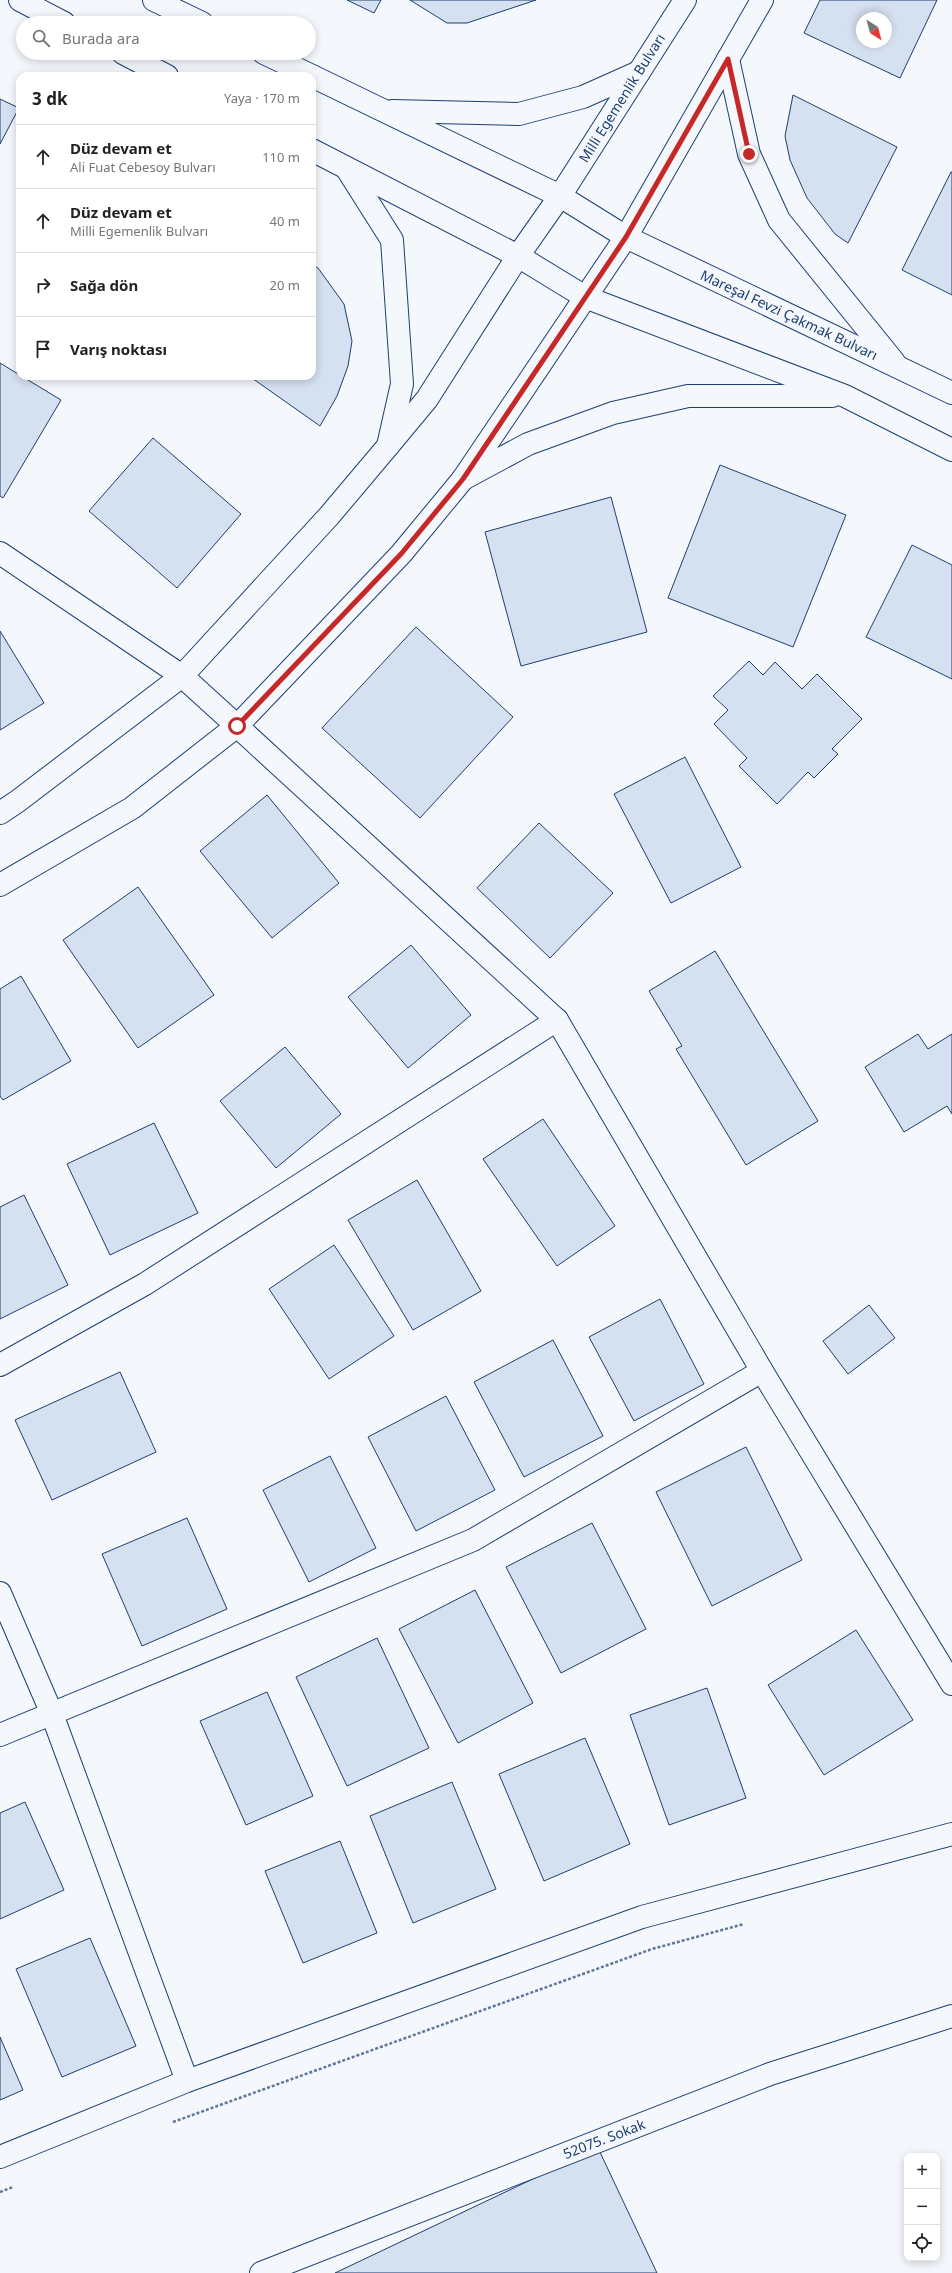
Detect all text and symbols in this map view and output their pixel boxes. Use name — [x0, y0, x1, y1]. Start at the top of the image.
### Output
north arrow — [856, 12, 892, 48]
search box — [16, 16, 316, 60]
icon: search — [30, 27, 52, 49]
text: Burada ara — [62, 28, 140, 48]
street label: Milli Egemenlik Bulvarı — [574, 30, 669, 166]
text: 3 dk — [32, 87, 67, 110]
text: Yaya · 170 m — [224, 89, 300, 107]
text: Düz devam et — [70, 138, 172, 158]
route end — [740, 145, 758, 163]
icon: ahead — [32, 146, 54, 168]
text: 110 m — [262, 148, 300, 166]
text: Ali Fuat Cebesoy Bulvarı — [70, 158, 216, 176]
text: Düz devam et — [70, 202, 172, 222]
icon: ahead — [32, 210, 54, 232]
text: 40 m — [270, 212, 300, 230]
text: Milli Egemenlik Bulvarı — [70, 222, 208, 240]
street label: Mareşal Fevzi Çakmak Bulvarı — [697, 265, 881, 364]
icon: right — [32, 274, 54, 296]
text: Sağa dön — [70, 275, 138, 295]
text: 20 m — [270, 276, 300, 294]
icon: arrive — [32, 338, 54, 360]
text: Varış noktası — [70, 339, 167, 359]
route start — [228, 717, 246, 735]
street label: 52075. Sokak — [560, 2114, 648, 2163]
map controls — [904, 2153, 940, 2261]
button: + — [904, 2153, 940, 2189]
button: − — [904, 2189, 940, 2225]
button: locate — [904, 2225, 940, 2261]

